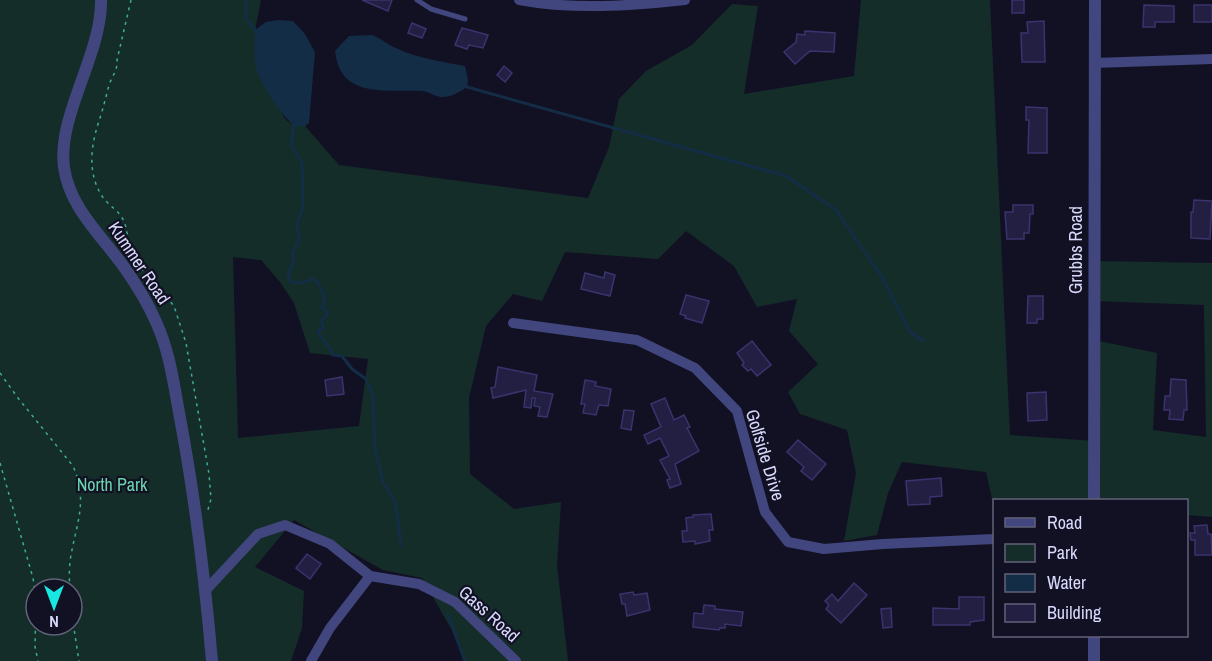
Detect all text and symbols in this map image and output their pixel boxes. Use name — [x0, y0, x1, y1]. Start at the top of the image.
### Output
street label: Grubbs Road — [1063, 206, 1088, 294]
street label: Kummer Road — [102, 216, 176, 309]
street label: Golfside Drive — [740, 406, 791, 504]
park label: North Park — [77, 472, 148, 497]
legend — [993, 499, 1188, 637]
text: Road — [1047, 510, 1082, 535]
text: Park — [1047, 540, 1078, 565]
text: Water — [1047, 570, 1086, 595]
north arrow — [24, 577, 84, 637]
street label: Gass Road — [454, 580, 525, 648]
text: Building — [1047, 600, 1102, 625]
text: N — [49, 611, 59, 633]

